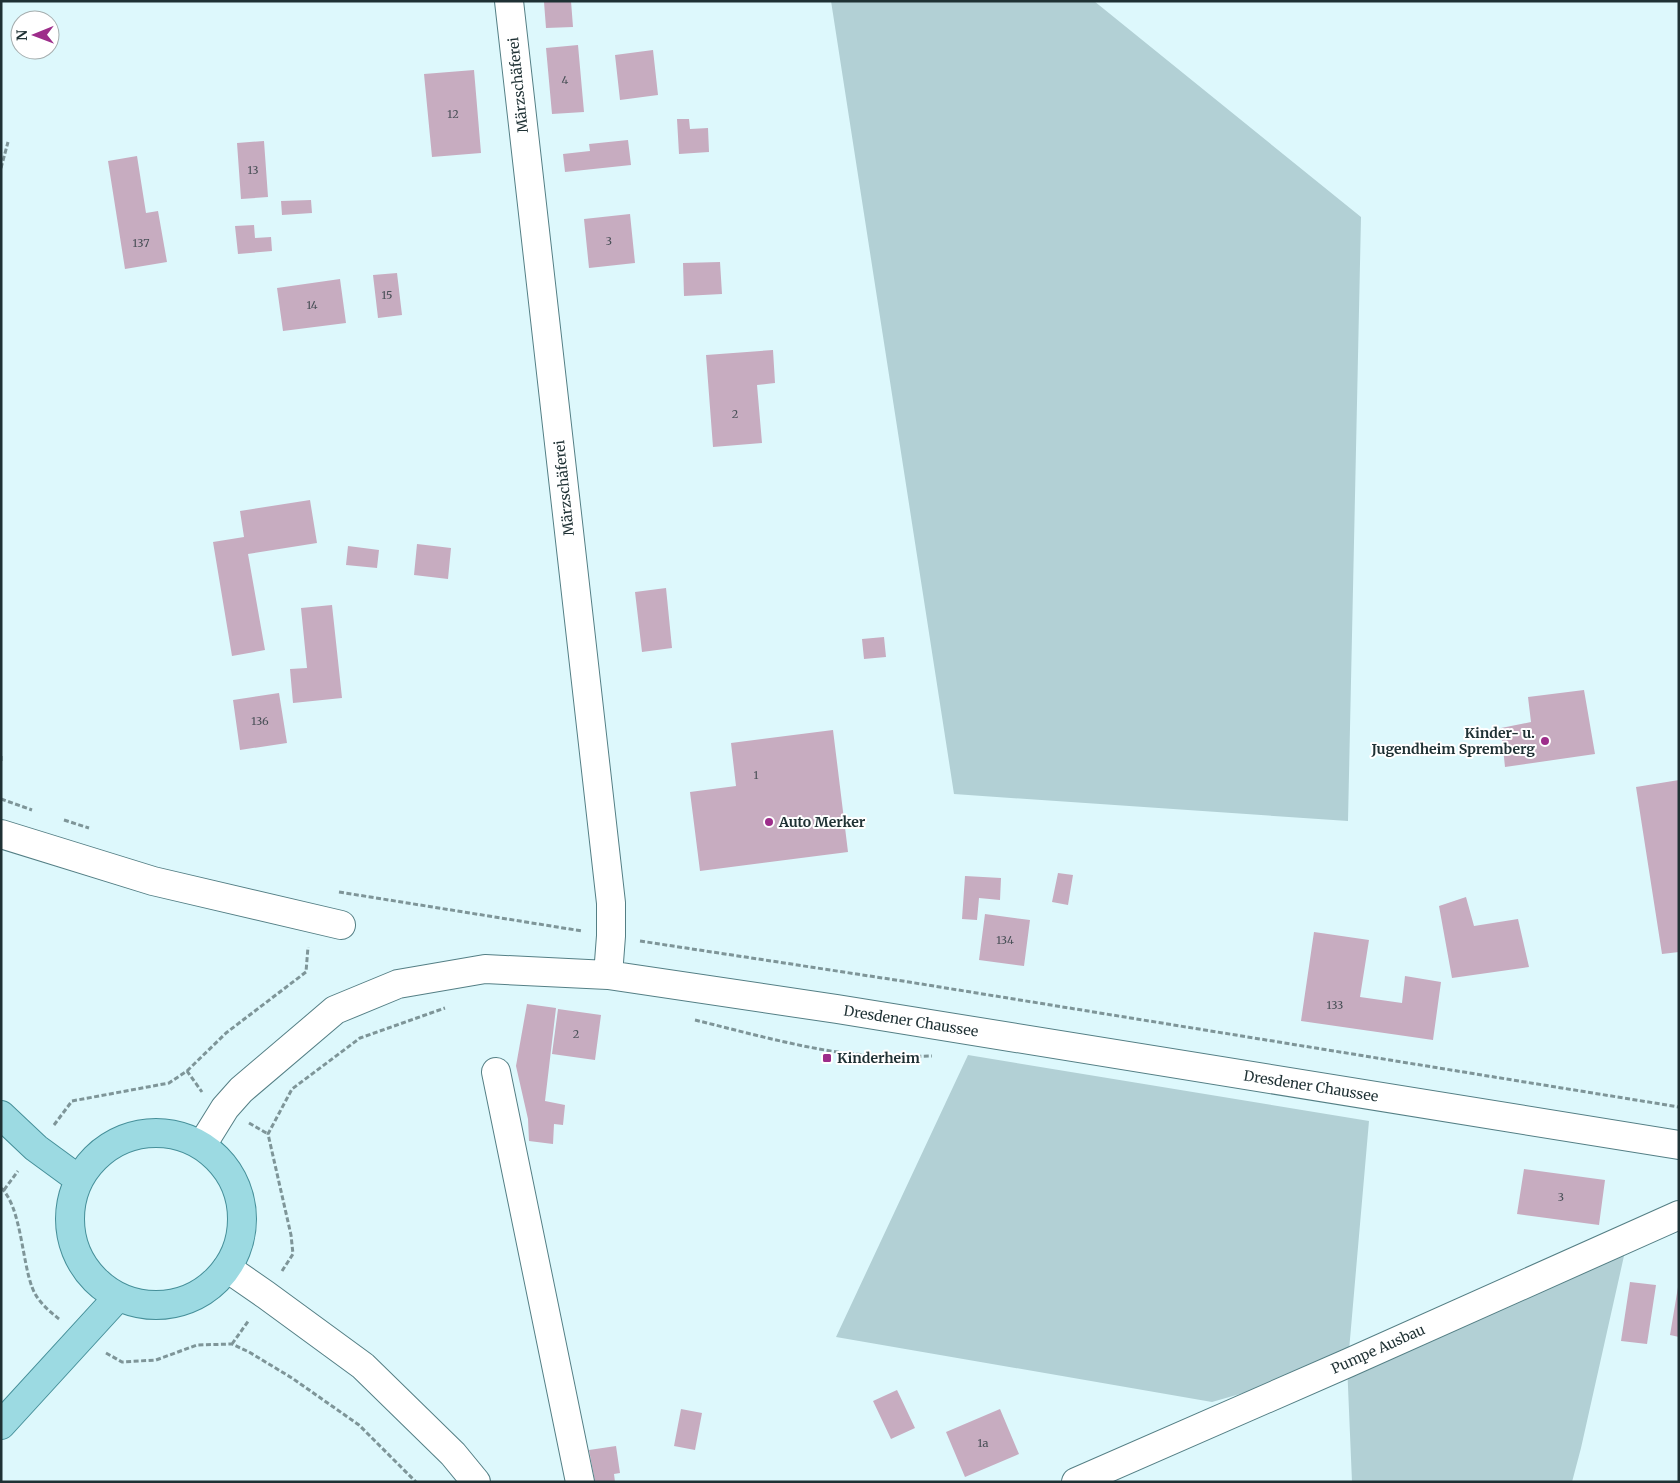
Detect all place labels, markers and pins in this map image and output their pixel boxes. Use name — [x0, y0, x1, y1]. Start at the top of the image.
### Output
place label: Kinder- u. Jugendheim Spremberg — [1371, 724, 1535, 758]
marker: Kinder- u. Jugendheim Spremberg — [1539, 735, 1551, 747]
place label: Auto Merker — [778, 813, 866, 831]
marker: Auto Merker — [763, 816, 775, 828]
place label: Kinderheim — [837, 1049, 920, 1067]
marker: Kinderheim — [821, 1052, 833, 1064]

